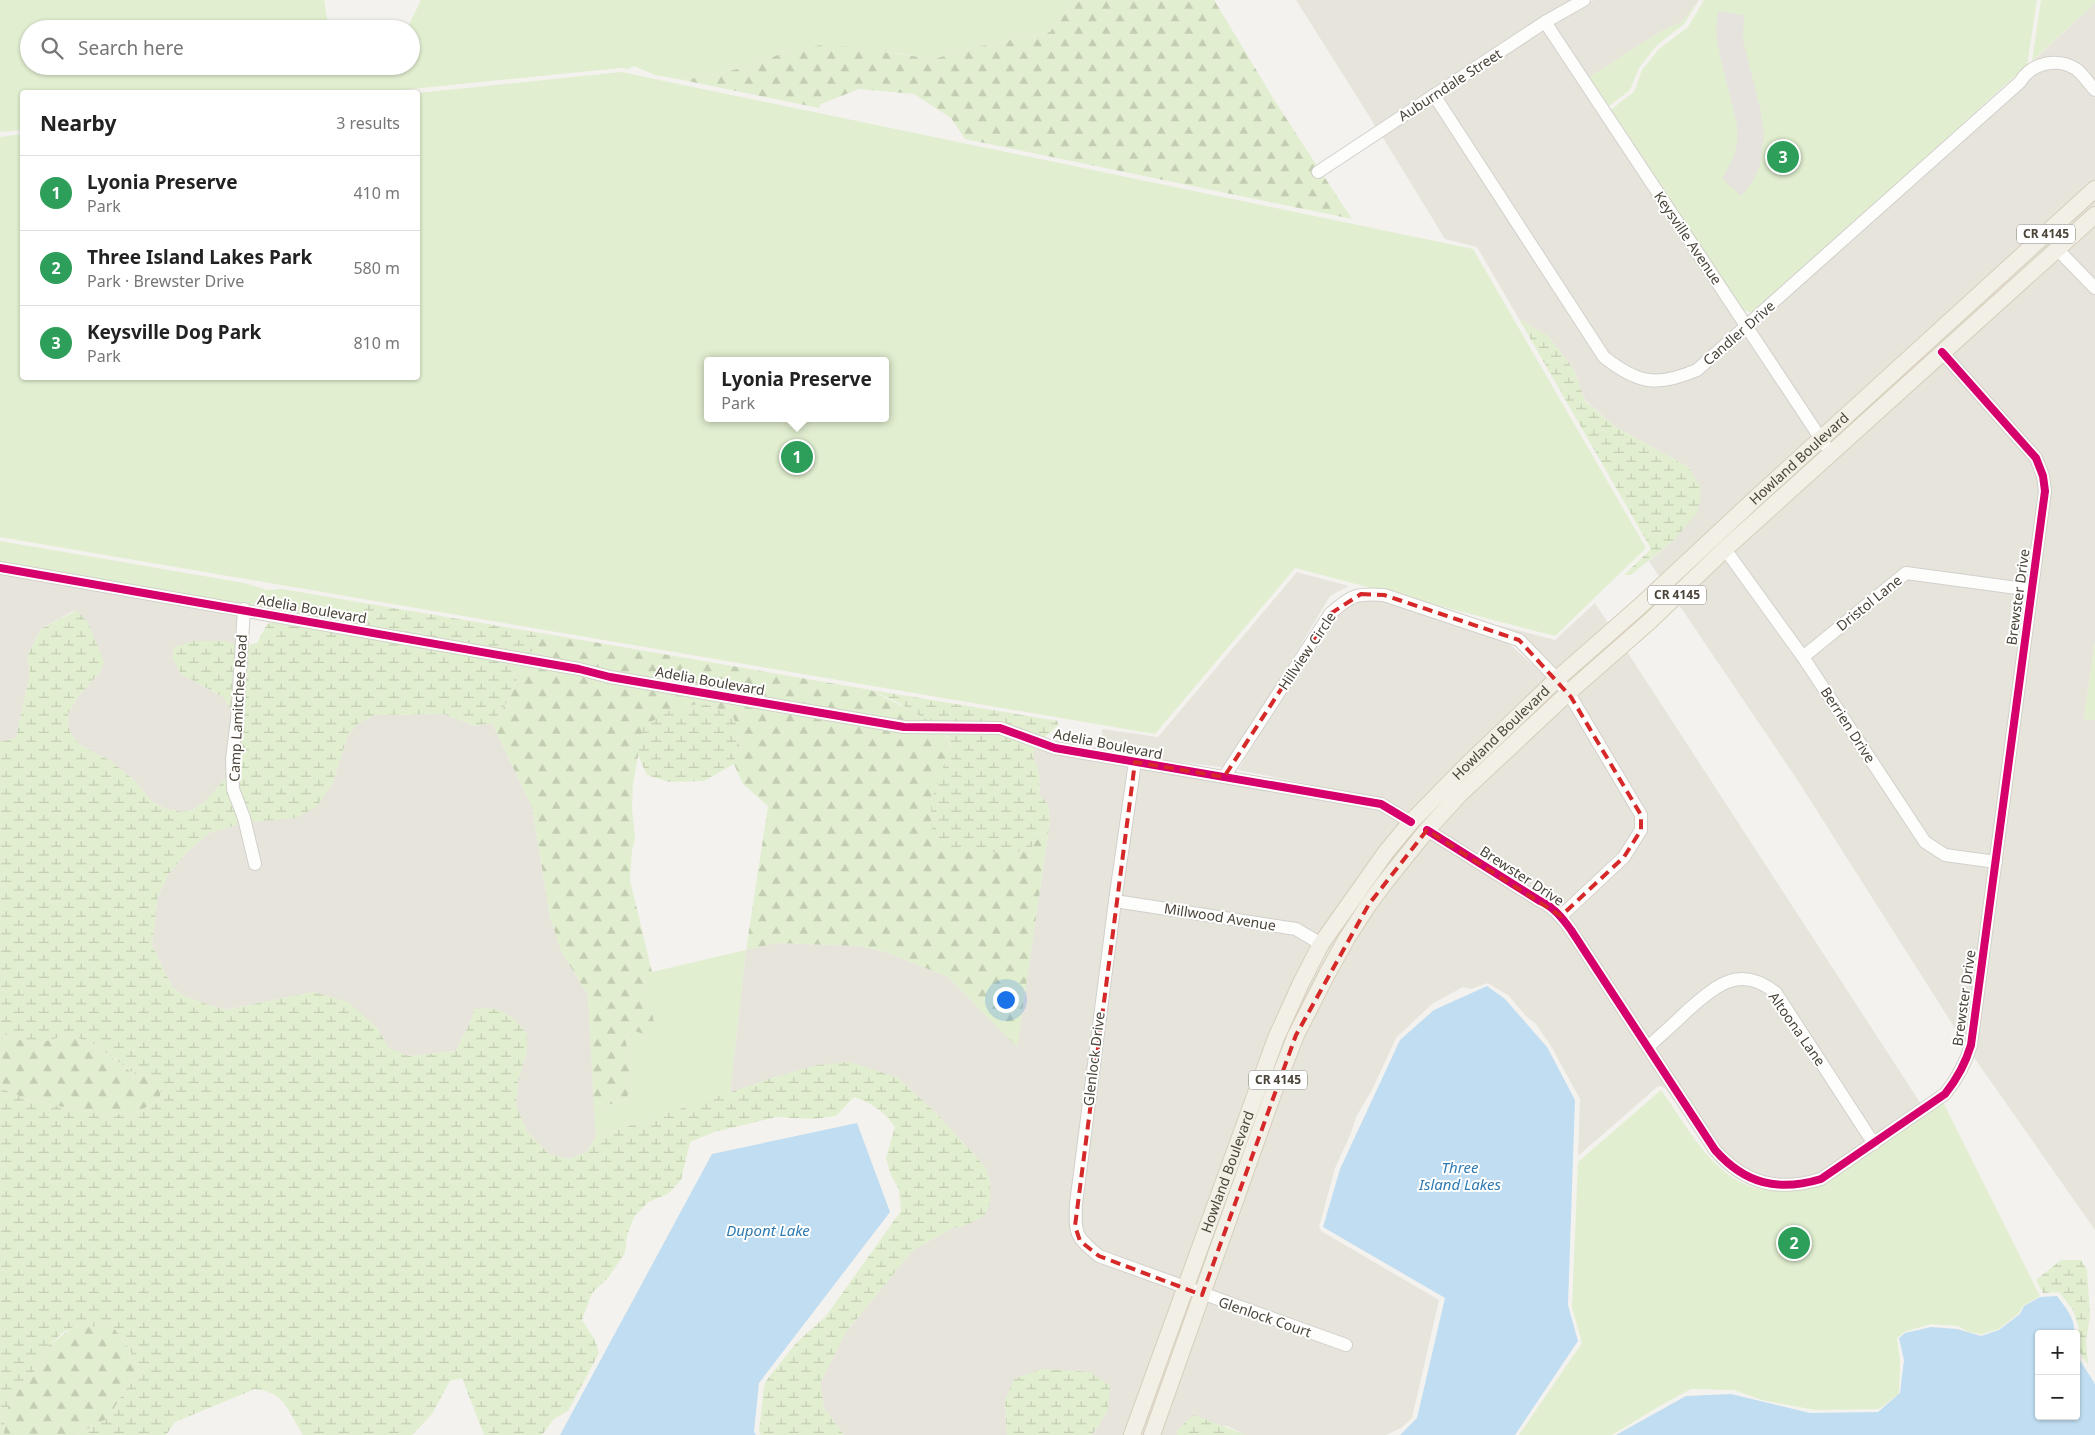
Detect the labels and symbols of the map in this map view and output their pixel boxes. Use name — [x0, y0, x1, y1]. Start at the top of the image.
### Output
street label: Auburndale Street — [1394, 44, 1505, 125]
pin: 3 — [1767, 138, 1799, 176]
street label: Keysville Avenue — [1650, 187, 1727, 288]
road number: CR 4145 — [2017, 224, 2075, 243]
street label: Candler Drive — [1699, 296, 1779, 369]
street label: Howland Boulevard — [1745, 408, 1853, 509]
pin: 1 — [781, 438, 813, 476]
street label: Brewster Drive — [2001, 548, 2034, 646]
street label: Dristol Lane — [1832, 570, 1905, 635]
road number: CR 4145 — [1648, 586, 1706, 604]
street label: Adelia Boulevard — [256, 590, 368, 627]
street label: Hillview Circle — [1273, 608, 1340, 694]
street label: Camp Lamitchee Road — [224, 634, 251, 782]
street label: Adelia Boulevard — [654, 662, 766, 699]
street label: Howland Boulevard — [1448, 681, 1554, 784]
street label: Berrien Drive — [1817, 683, 1880, 766]
street label: Adelia Boulevard — [1052, 724, 1164, 763]
street label: Brewster Drive — [1476, 841, 1568, 910]
street label: Millwood Avenue — [1163, 898, 1277, 935]
street label: Brewster Drive — [1947, 949, 1980, 1047]
your location — [993, 987, 1019, 1013]
street label: Altoona Lane — [1765, 988, 1830, 1070]
street label: Glenlock Drive — [1078, 1011, 1109, 1107]
road number: CR 4145 — [1249, 1070, 1307, 1090]
street label: Howland Boulevard — [1196, 1108, 1258, 1235]
water label: Three Island Lakes — [1418, 1157, 1501, 1194]
water label: Dupont Lake — [726, 1220, 810, 1240]
pin: 2 — [1778, 1224, 1810, 1262]
street label: Glenlock Court — [1216, 1292, 1314, 1341]

